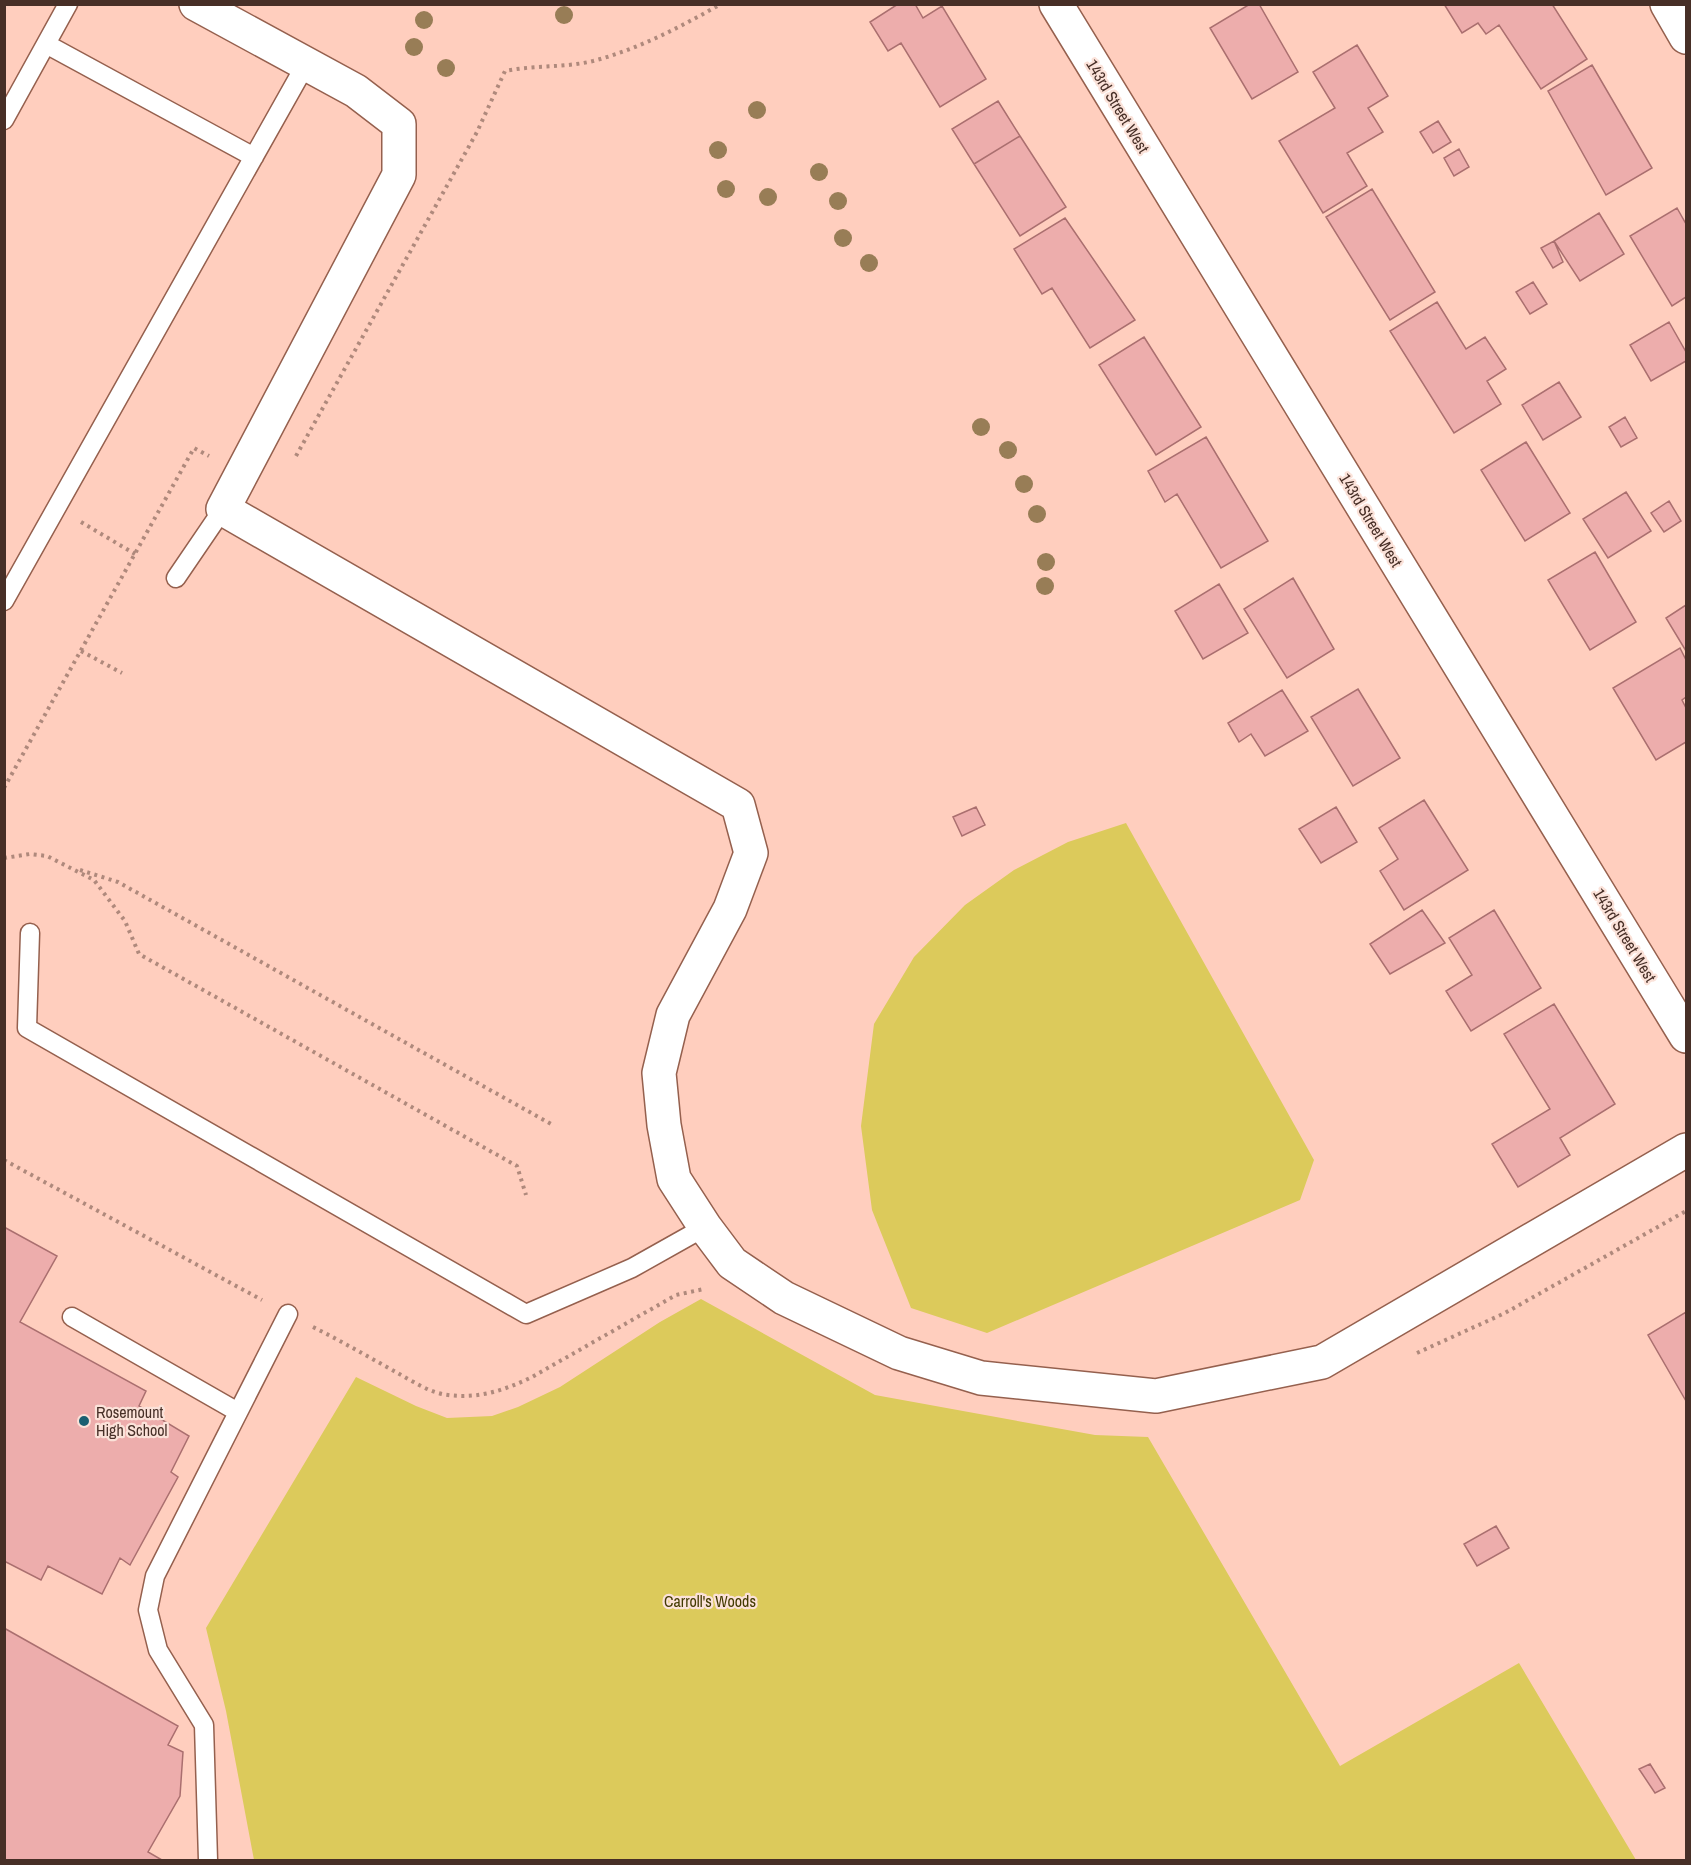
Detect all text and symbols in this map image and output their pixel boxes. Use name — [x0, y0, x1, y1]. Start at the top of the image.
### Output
street label: 143rd Street West — [1081, 55, 1155, 157]
street label: 143rd Street West — [1334, 469, 1408, 571]
street label: 143rd Street West — [1588, 884, 1662, 986]
place label: Rosemount High School — [96, 1401, 168, 1441]
marker: Rosemount High School — [77, 1414, 91, 1428]
park label: Carroll's Woods — [664, 1590, 756, 1612]

